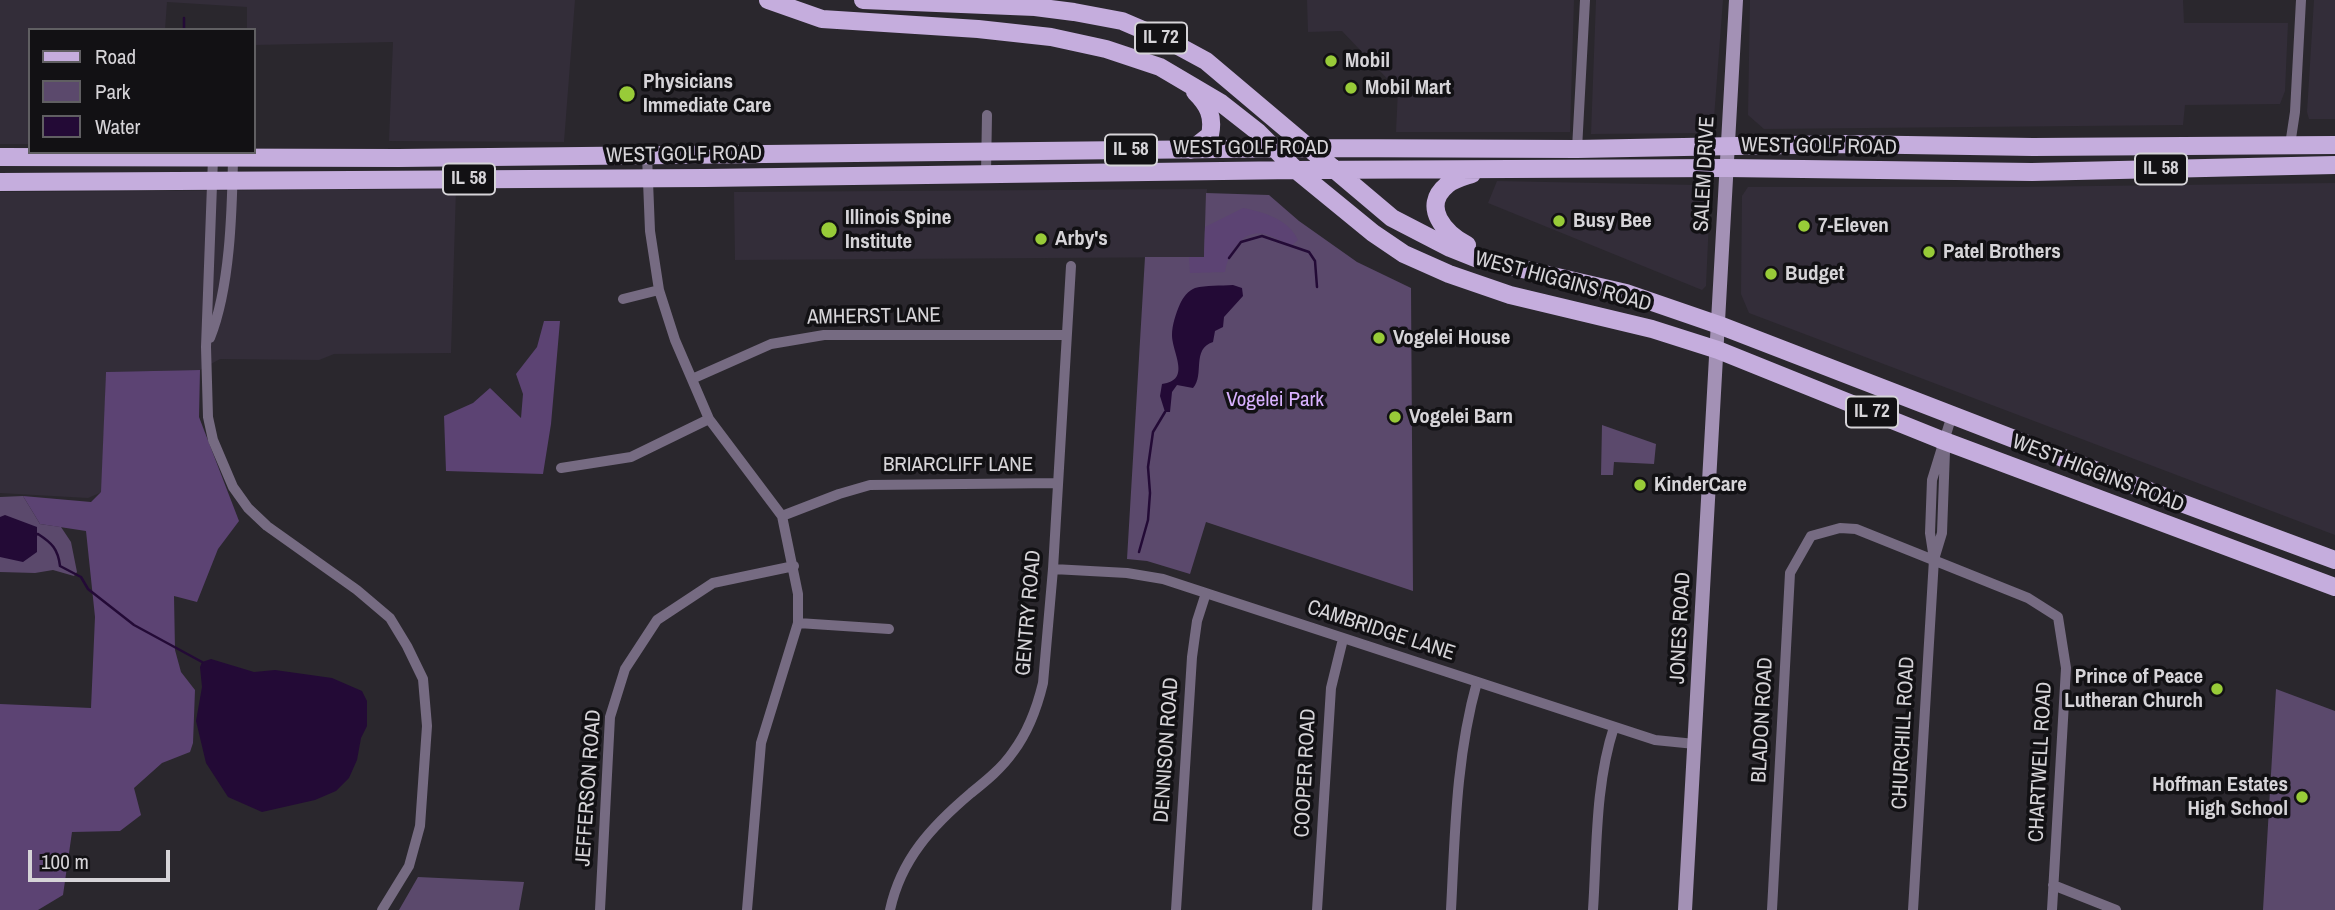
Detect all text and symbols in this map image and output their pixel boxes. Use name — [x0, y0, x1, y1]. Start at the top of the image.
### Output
road number: IL 72 — [1135, 22, 1187, 54]
legend — [28, 28, 256, 154]
text: Road — [95, 42, 136, 71]
place label: Mobil — [1345, 48, 1390, 74]
marker: Mobil — [1323, 53, 1339, 69]
place label: Physicians Immediate Care — [643, 69, 771, 119]
place label: Mobil Mart — [1365, 75, 1451, 101]
text: Park — [95, 77, 130, 106]
marker: Mobil Mart — [1343, 80, 1359, 96]
marker: Physicians Immediate Care — [617, 84, 637, 104]
text: Water — [95, 112, 140, 141]
street label: SALEM DRIVE — [1689, 116, 1721, 232]
street label: WEST GOLF ROAD — [1741, 133, 1897, 161]
road number: IL 58 — [1105, 134, 1157, 166]
street label: WEST GOLF ROAD — [1173, 135, 1329, 161]
street label: WEST GOLF ROAD — [606, 141, 762, 169]
road number: IL 58 — [2135, 154, 2187, 184]
road number: IL 58 — [443, 164, 495, 195]
place label: Illinois Spine Institute — [845, 205, 951, 255]
place label: Busy Bee — [1573, 208, 1651, 234]
marker: Busy Bee — [1551, 213, 1567, 229]
place label: 7-Eleven — [1818, 213, 1889, 239]
marker: 7-Eleven — [1796, 218, 1812, 234]
marker: Illinois Spine Institute — [819, 220, 839, 240]
place label: Arby's — [1055, 226, 1108, 252]
marker: Arby's — [1033, 231, 1049, 247]
place label: Patel Brothers — [1943, 239, 2061, 265]
marker: Patel Brothers — [1921, 244, 1937, 260]
street label: WEST HIGGINS ROAD — [1472, 246, 1654, 318]
place label: Budget — [1785, 261, 1844, 287]
marker: Budget — [1763, 266, 1779, 282]
street label: AMHERST LANE — [807, 303, 941, 331]
place label: Vogelei House — [1393, 325, 1510, 351]
marker: Vogelei House — [1371, 330, 1387, 346]
park label: Vogelei Park — [1226, 387, 1324, 413]
road number: IL 72 — [1846, 396, 1898, 428]
place label: Vogelei Barn — [1409, 404, 1513, 430]
marker: Vogelei Barn — [1387, 409, 1403, 425]
street label: WEST HIGGINS ROAD — [2009, 430, 2187, 518]
street label: BRIARCLIFF LANE — [883, 452, 1033, 478]
place label: KinderCare — [1654, 472, 1747, 498]
marker: KinderCare — [1632, 477, 1648, 493]
street label: GENTRY ROAD — [1011, 549, 1047, 677]
street label: JONES ROAD — [1665, 571, 1697, 685]
street label: CAMBRIDGE LANE — [1304, 595, 1458, 667]
street label: CHURCHILL ROAD — [1887, 656, 1921, 810]
street label: BLADON ROAD — [1747, 657, 1779, 783]
place label: Prince of Peace Lutheran Church — [2064, 664, 2203, 714]
street label: DENNISON ROAD — [1149, 677, 1185, 823]
street label: CHARTWELL ROAD — [2024, 681, 2058, 843]
marker: Prince of Peace Lutheran Church — [2209, 681, 2225, 697]
street label: COOPER ROAD — [1290, 708, 1322, 838]
street label: JEFFERSON ROAD — [571, 709, 607, 867]
place label: Hoffman Estates High School — [2152, 772, 2288, 822]
marker: Hoffman Estates High School — [2294, 789, 2310, 805]
scale bar — [32, 836, 173, 880]
text: 100 m — [41, 847, 89, 876]

